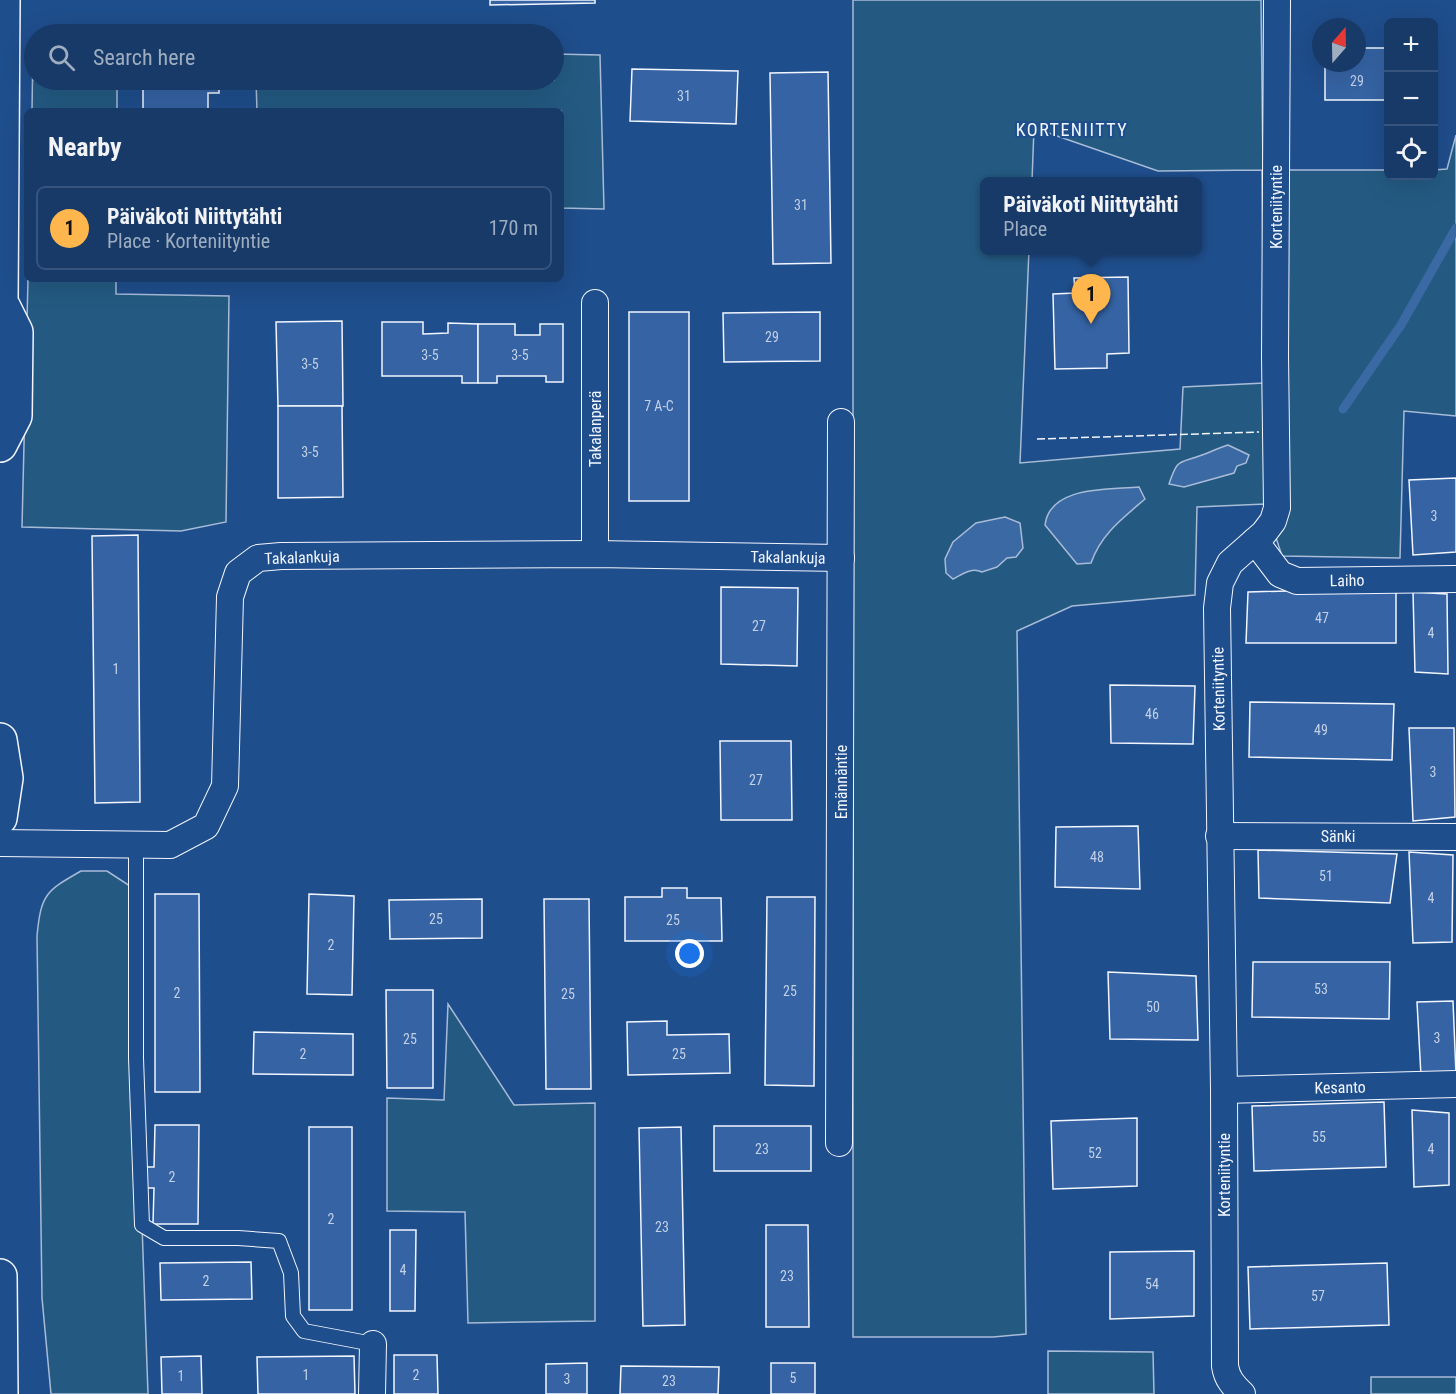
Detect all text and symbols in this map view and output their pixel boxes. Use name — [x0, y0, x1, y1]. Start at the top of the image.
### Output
north arrow — [1312, 18, 1366, 72]
map controls — [1384, 18, 1438, 180]
button: + — [1384, 18, 1438, 72]
search box — [24, 24, 564, 90]
icon: search — [45, 41, 78, 74]
text: Search here — [93, 45, 195, 70]
button: − — [1384, 72, 1438, 126]
house number: 29 — [1350, 73, 1364, 89]
house number: 31 — [677, 88, 691, 104]
district label: KORTENIITTY — [1016, 119, 1128, 140]
button: locate — [1384, 126, 1438, 180]
text: Nearby — [48, 132, 122, 162]
street label: Korteniityntie — [1267, 165, 1286, 249]
popup — [980, 177, 1202, 255]
text: Päiväkoti Niittytähti — [1003, 192, 1179, 217]
house number: 31 — [794, 197, 808, 213]
text: Päiväkoti Niittytähti — [107, 204, 282, 229]
text: 1 — [64, 216, 75, 240]
text: 170 m — [489, 216, 538, 240]
text: Place — [1003, 217, 1047, 241]
text: Place · Korteniityntie — [107, 229, 270, 253]
pin: 1 — [1072, 274, 1110, 324]
house number: 29 — [765, 329, 779, 345]
house number: 3-5 — [421, 347, 439, 363]
house number: 3-5 — [511, 347, 529, 363]
house number: 3-5 — [301, 356, 319, 372]
street label: Takalanperä — [586, 391, 605, 467]
house number: 7 A-C — [644, 398, 674, 414]
house number: 3-5 — [301, 444, 319, 460]
house number: 3 — [1431, 508, 1437, 524]
street label: Takalankuja — [264, 547, 340, 568]
street label: Takalankuja — [750, 547, 826, 568]
street label: Laiho — [1329, 571, 1365, 590]
house number: 47 — [1315, 610, 1329, 626]
house number: 27 — [752, 618, 766, 634]
house number: 4 — [1428, 625, 1435, 641]
street label: Korteniityntie — [1208, 647, 1229, 731]
house number: 1 — [113, 661, 119, 677]
house number: 46 — [1145, 706, 1159, 722]
house number: 49 — [1314, 722, 1328, 738]
street label: Emännäntie — [832, 745, 851, 819]
house number: 3 — [1430, 764, 1436, 780]
house number: 27 — [749, 772, 763, 788]
street label: Sänki — [1321, 827, 1355, 846]
house number: 48 — [1090, 849, 1104, 865]
house number: 51 — [1319, 868, 1333, 884]
house number: 4 — [1428, 890, 1435, 906]
house number: 25 — [429, 911, 443, 927]
house number: 25 — [666, 912, 680, 928]
house number: 2 — [328, 937, 335, 953]
your location — [675, 939, 704, 968]
house number: 53 — [1314, 981, 1328, 997]
house number: 25 — [783, 983, 797, 999]
house number: 2 — [174, 985, 181, 1001]
house number: 25 — [561, 986, 575, 1002]
house number: 50 — [1146, 999, 1160, 1015]
house number: 3 — [1434, 1030, 1440, 1046]
house number: 25 — [403, 1031, 417, 1047]
house number: 2 — [300, 1046, 307, 1062]
house number: 25 — [672, 1046, 686, 1062]
street label: Kesanto — [1314, 1078, 1366, 1097]
house number: 55 — [1312, 1129, 1326, 1145]
street label: Korteniityntie — [1215, 1133, 1234, 1217]
house number: 23 — [755, 1141, 769, 1157]
house number: 4 — [1428, 1141, 1435, 1157]
house number: 52 — [1088, 1145, 1102, 1161]
house number: 2 — [169, 1169, 176, 1185]
house number: 2 — [328, 1211, 335, 1227]
house number: 23 — [655, 1219, 669, 1235]
house number: 4 — [400, 1262, 407, 1278]
house number: 23 — [780, 1268, 794, 1284]
house number: 2 — [203, 1273, 210, 1289]
house number: 54 — [1145, 1276, 1159, 1292]
house number: 57 — [1311, 1288, 1325, 1304]
house number: 1 — [303, 1367, 309, 1383]
house number: 2 — [413, 1367, 420, 1383]
house number: 1 — [178, 1368, 184, 1384]
house number: 5 — [790, 1370, 797, 1386]
house number: 3 — [564, 1371, 570, 1387]
house number: 23 — [662, 1373, 676, 1389]

